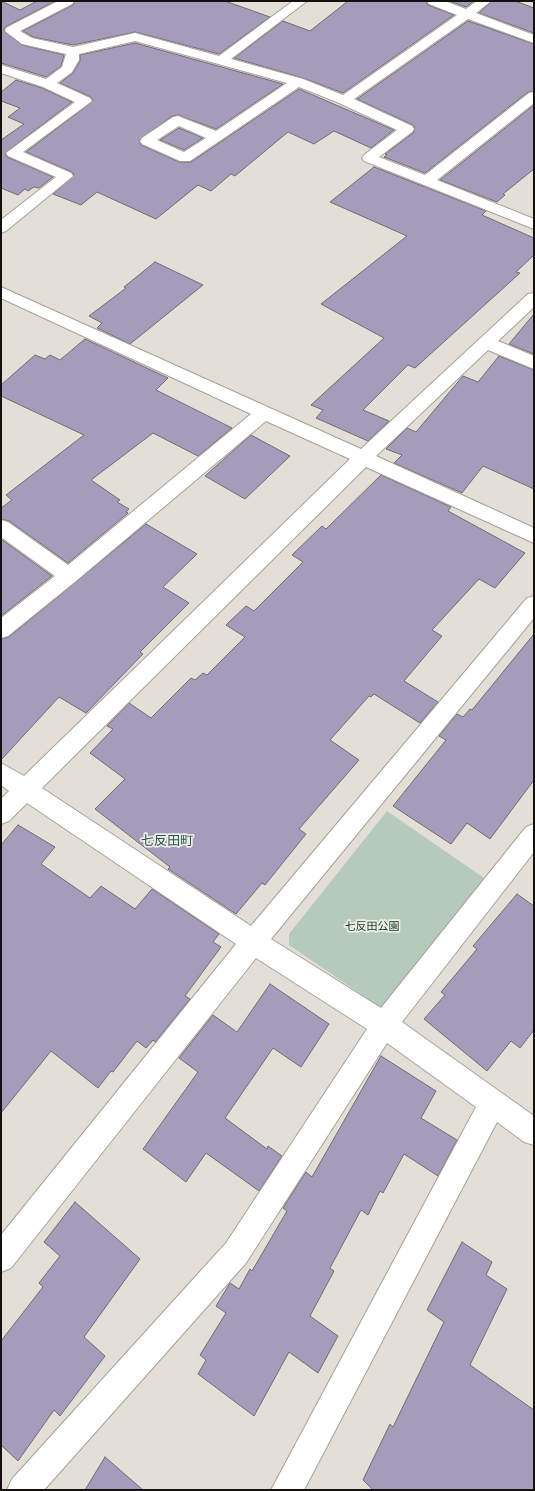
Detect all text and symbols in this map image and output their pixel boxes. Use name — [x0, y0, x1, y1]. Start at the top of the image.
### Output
district label: 七反田町 — [141, 833, 193, 849]
park label: 七反田公園 — [345, 920, 399, 934]

